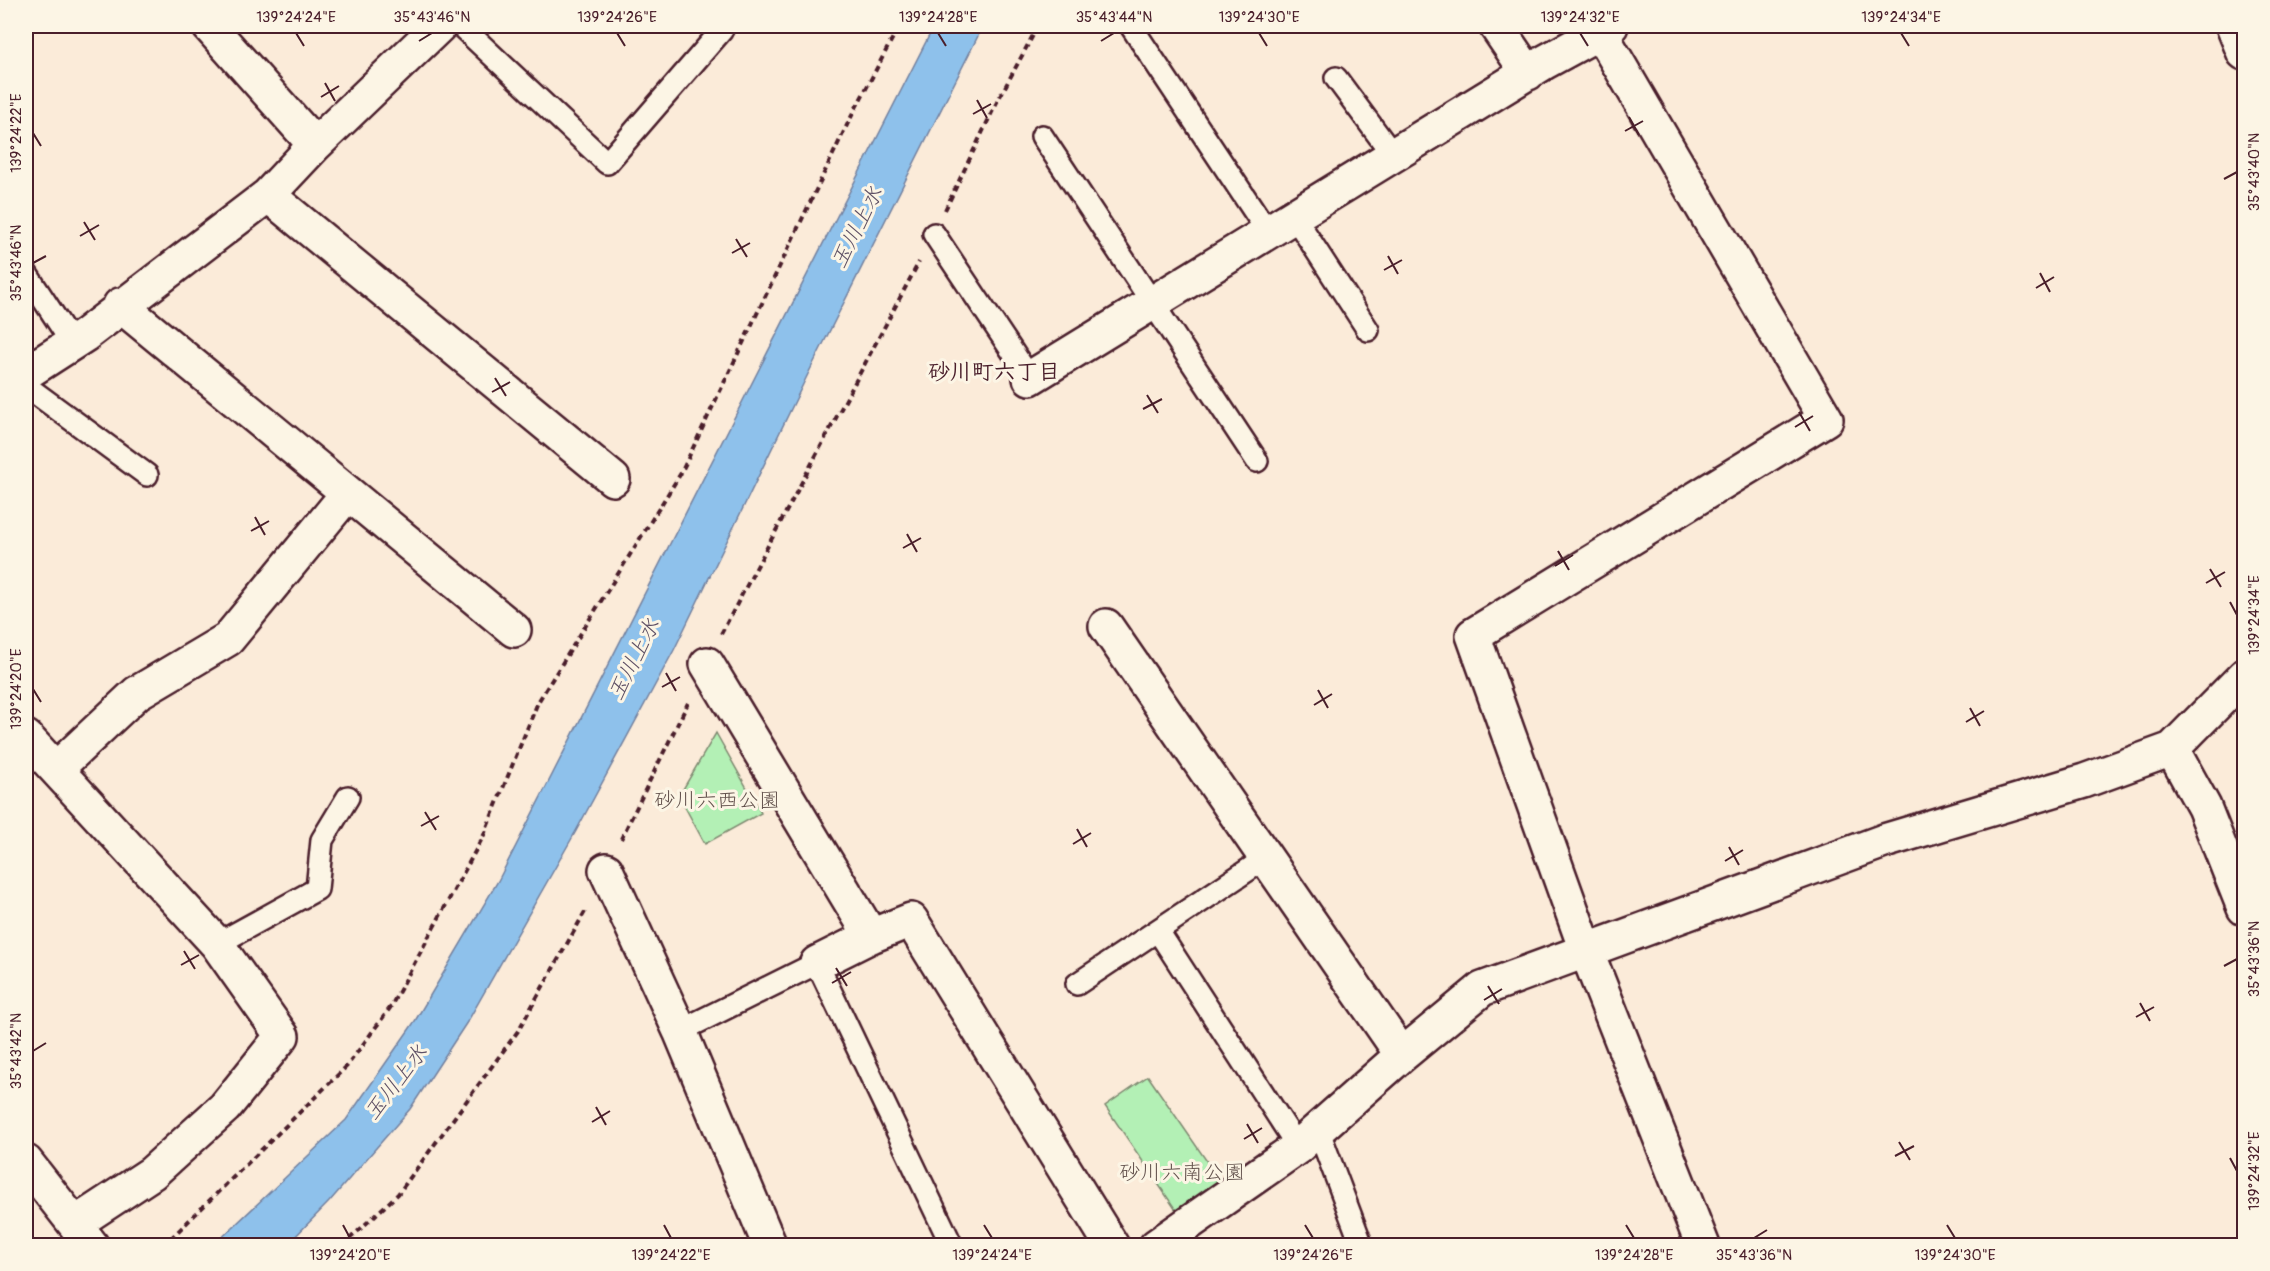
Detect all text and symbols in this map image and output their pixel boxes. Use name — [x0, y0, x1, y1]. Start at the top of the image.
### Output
text: 139°24'24"E — [256, 8, 336, 27]
text: 35°43'46"N — [394, 8, 470, 27]
text: 139°24'26"E — [577, 8, 657, 27]
text: 139°24'28"E — [899, 8, 977, 27]
text: 35°43'44"N — [1076, 8, 1152, 27]
text: 139°24'30"E — [1218, 8, 1300, 27]
text: 139°24'32"E — [1540, 8, 1620, 27]
text: 139°24'34"E — [1861, 8, 1941, 27]
text: 139°24'22"E — [7, 93, 26, 173]
text: 35°43'40"N — [2245, 133, 2264, 211]
water label: 玉川上水 — [824, 182, 889, 273]
text: 35°43'46"N — [7, 225, 26, 301]
district label: 砂川町六丁目 — [928, 358, 1060, 386]
text: 139°24'34"E — [2245, 575, 2264, 655]
water label: 玉川上水 — [601, 614, 666, 705]
text: 139°24'20"E — [7, 648, 26, 730]
park label: 砂川六西公園 — [654, 787, 780, 814]
text: 35°43'36"N — [2245, 921, 2264, 997]
text: 35°43'42"N — [7, 1013, 26, 1089]
water label: 玉川上水 — [358, 1039, 434, 1126]
text: 139°24'32"E — [2245, 1131, 2264, 1211]
park label: 砂川六南公園 — [1119, 1159, 1245, 1186]
text: 139°24'20"E — [309, 1246, 391, 1265]
text: 139°24'22"E — [631, 1246, 711, 1265]
text: 139°24'24"E — [952, 1246, 1032, 1265]
text: 139°24'26"E — [1273, 1246, 1353, 1265]
text: 139°24'28"E — [1595, 1246, 1673, 1265]
text: 35°43'36"N — [1716, 1246, 1792, 1265]
text: 139°24'30"E — [1914, 1246, 1996, 1265]

